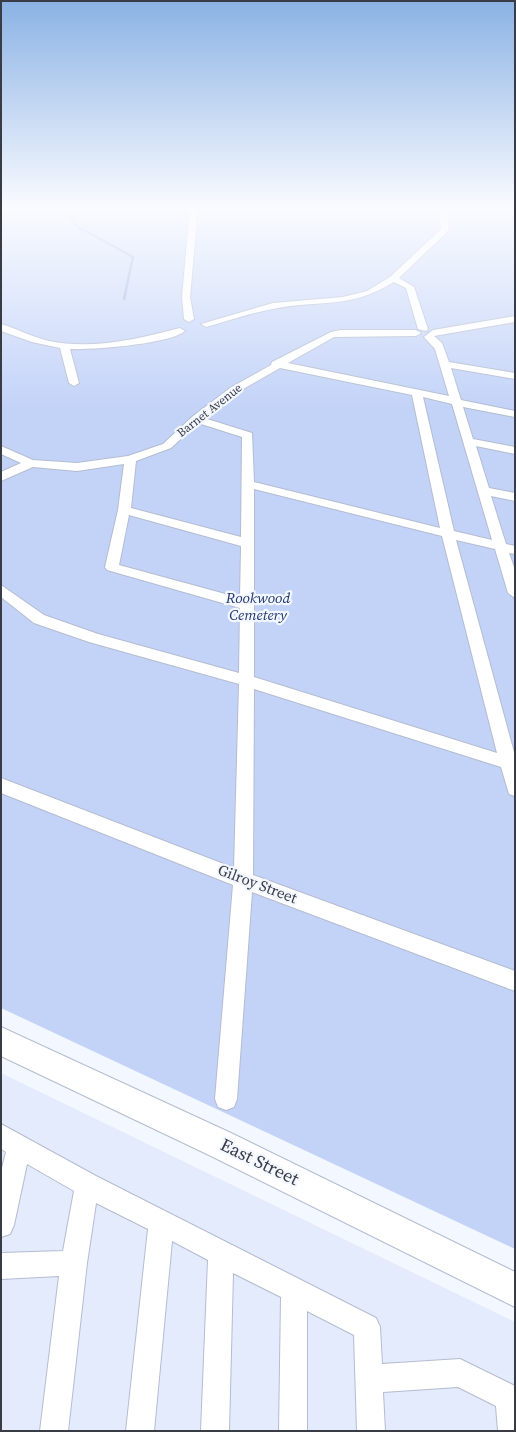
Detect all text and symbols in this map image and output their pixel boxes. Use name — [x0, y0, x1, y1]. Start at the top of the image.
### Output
street label: Barnet Avenue — [175, 381, 245, 441]
park label: Rookwood Cemetery — [226, 590, 290, 625]
street label: Gilroy Street — [215, 862, 299, 908]
street label: East Street — [216, 1135, 302, 1191]

